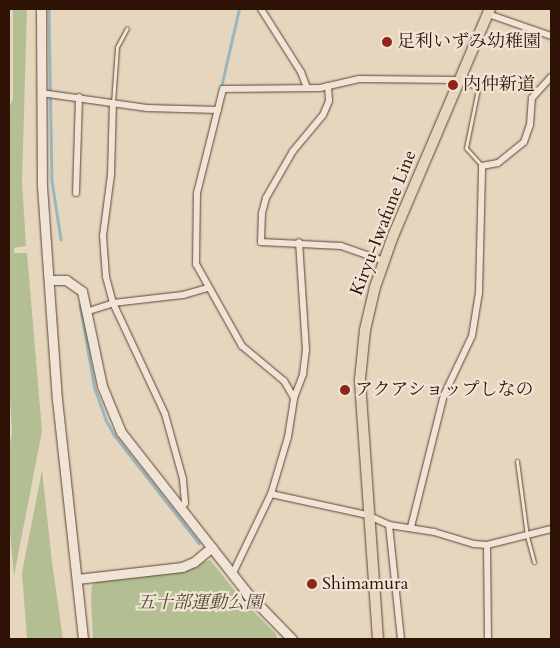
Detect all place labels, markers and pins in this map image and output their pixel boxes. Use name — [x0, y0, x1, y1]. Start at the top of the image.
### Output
place label: 足利いずみ幼稚園 — [397, 31, 541, 53]
marker: 足利いずみ幼稚園 — [381, 36, 393, 48]
place label: 内仲新道 — [463, 74, 535, 96]
marker: 内仲新道 — [447, 79, 459, 91]
place label: アクアショップしなの — [355, 379, 535, 401]
marker: アクアショップしなの — [339, 384, 351, 396]
place label: Shimamura — [322, 573, 408, 595]
marker: Shimamura — [306, 578, 318, 590]

